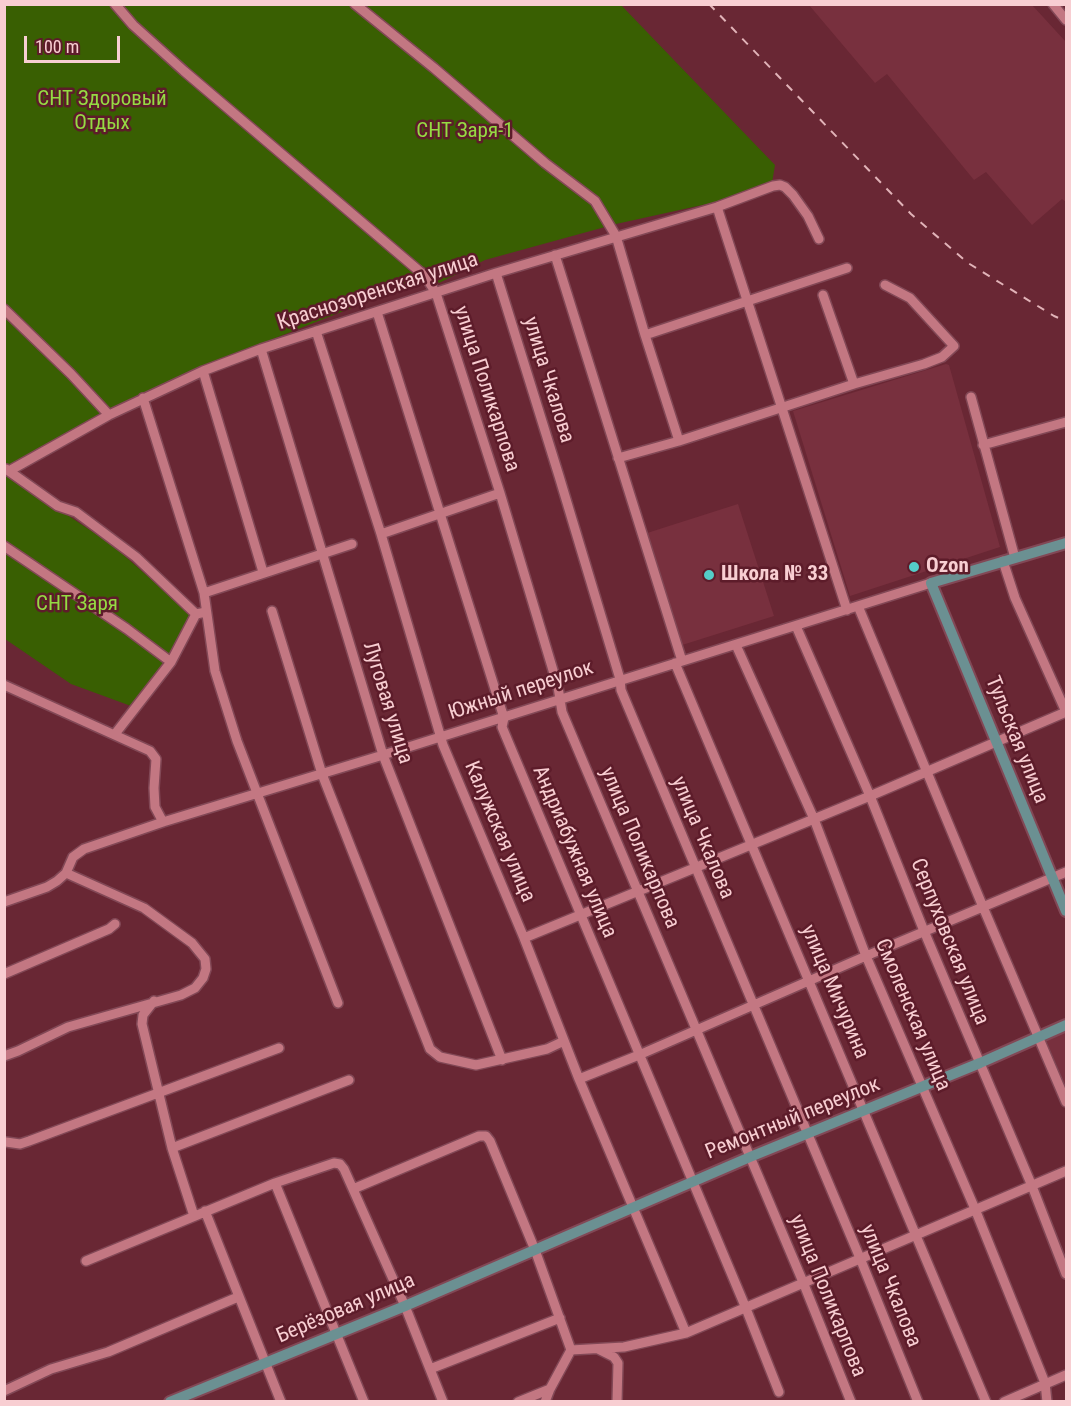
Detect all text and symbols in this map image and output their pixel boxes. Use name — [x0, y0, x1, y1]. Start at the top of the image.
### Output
scale bar — [27, 24, 123, 62]
text: 100 m — [35, 36, 79, 57]
park label: СНТ Здоровый Отдых — [37, 87, 167, 137]
park label: СНТ Заря-1 — [416, 119, 514, 145]
street label: Краснозоренская улица — [275, 248, 481, 336]
street label: улица Поликарпова — [447, 303, 525, 475]
street label: улица Чкалова — [517, 314, 579, 446]
place label: Ozon — [926, 554, 969, 580]
marker: Ozon — [907, 560, 921, 574]
place label: Школа № 33 — [721, 562, 828, 588]
marker: Школа № 33 — [702, 568, 716, 582]
park label: СНТ Заря — [36, 592, 118, 618]
street label: Луговая улица — [357, 639, 417, 767]
street label: Южный переулок — [445, 656, 597, 726]
street label: Тульская улица — [979, 673, 1053, 807]
street label: Калужская улица — [458, 758, 540, 906]
street label: Андриабужная улица — [526, 762, 622, 942]
street label: улица Поликарпова — [594, 764, 684, 932]
street label: улица Чкалова — [665, 773, 739, 903]
street label: Серпуховская улица — [904, 855, 994, 1029]
street label: улица Мичурина — [795, 921, 873, 1063]
street label: Смоленская улица — [869, 935, 955, 1095]
street label: Ремонтный переулок — [702, 1073, 884, 1165]
street label: улица Поликарпова — [783, 1211, 871, 1381]
street label: улица Чкалова — [854, 1221, 926, 1351]
street label: Берёзовая улица — [273, 1269, 419, 1349]

